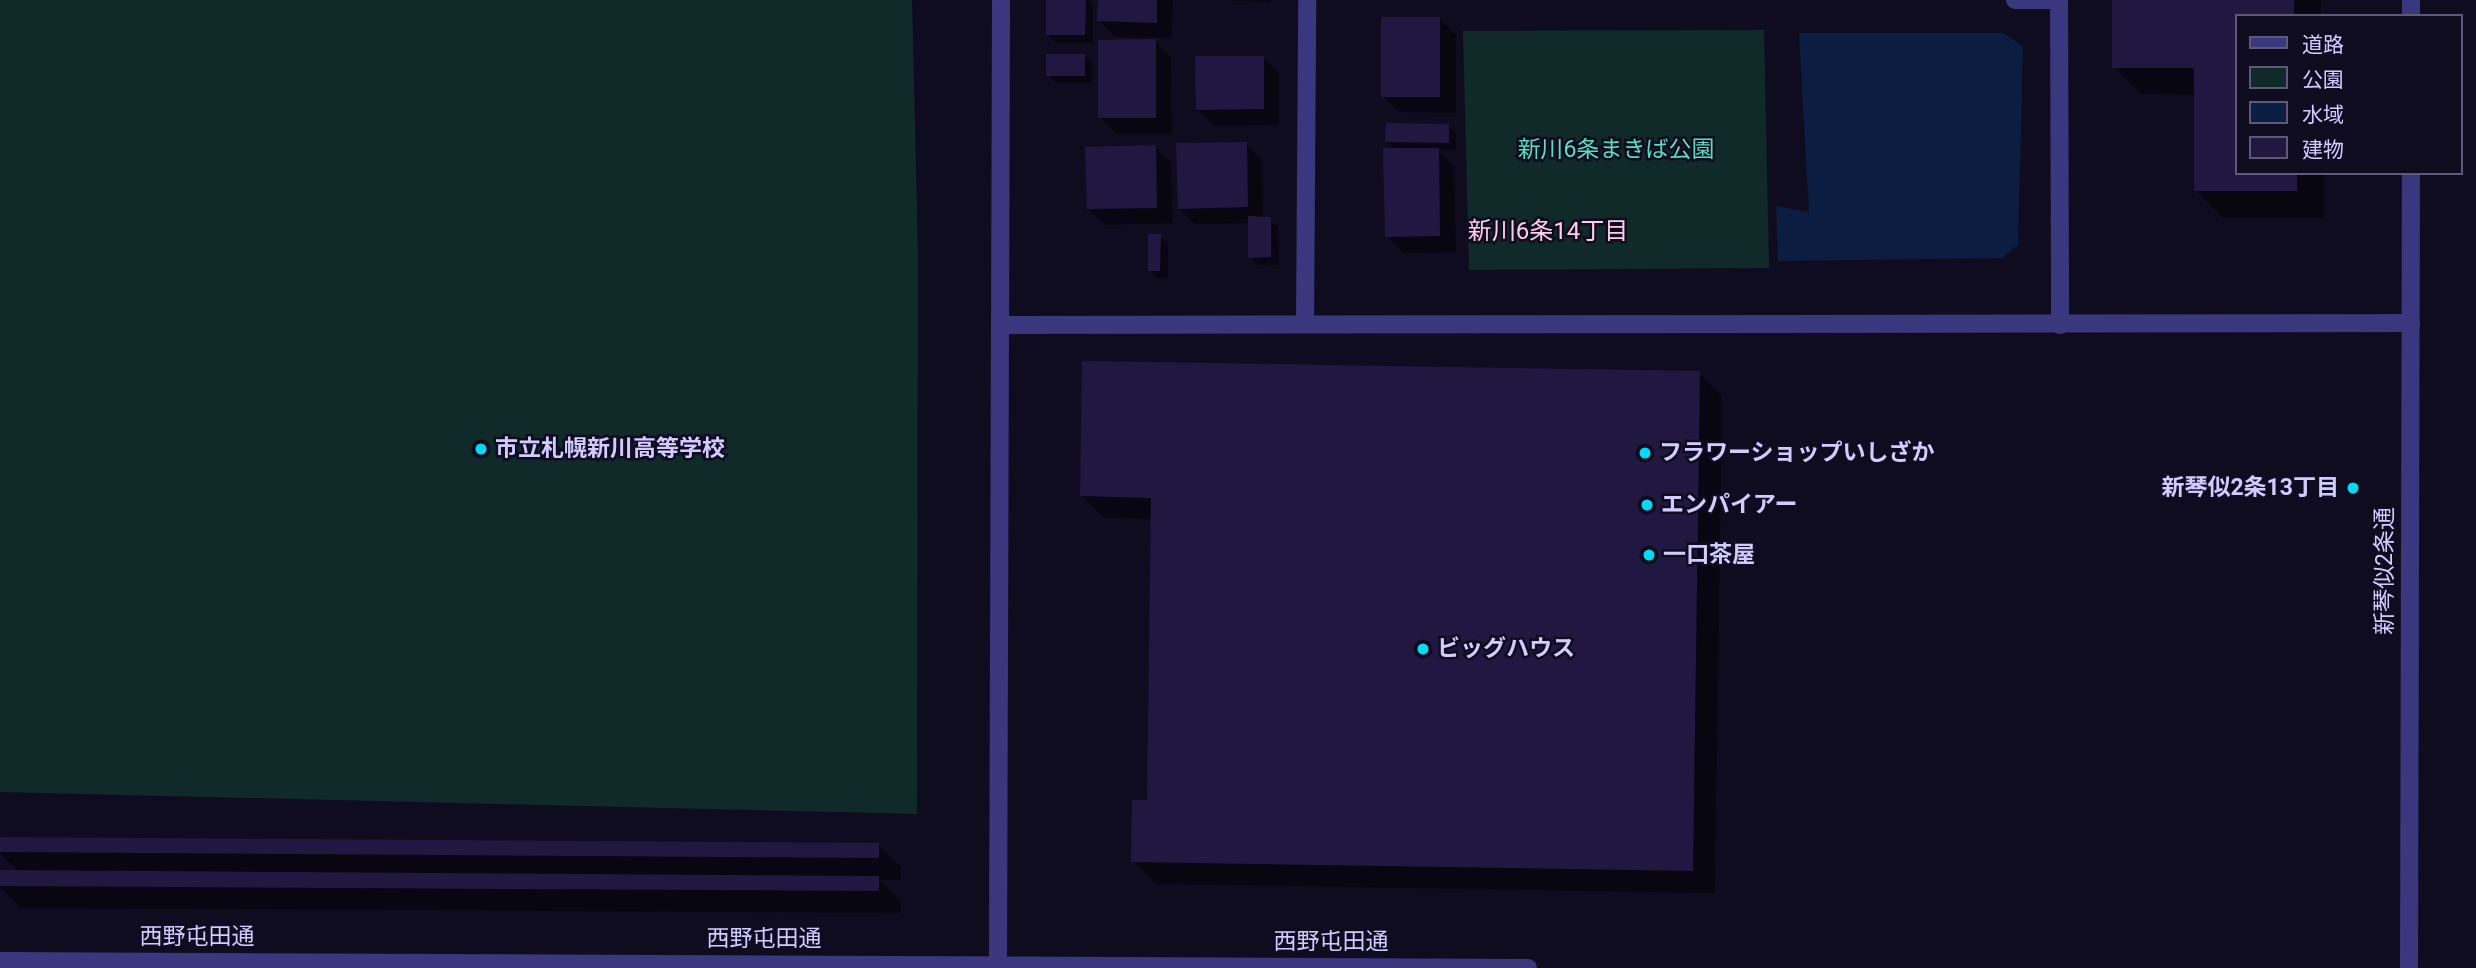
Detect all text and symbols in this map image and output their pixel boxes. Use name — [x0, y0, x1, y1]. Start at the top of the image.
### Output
legend — [2234, 14, 2462, 175]
text: 道路 — [2302, 33, 2344, 57]
text: 公園 — [2302, 68, 2344, 92]
text: 水域 — [2302, 103, 2344, 127]
park label: 新川6条まきば公園 — [1518, 136, 1714, 164]
text: 建物 — [2302, 138, 2344, 162]
district label: 新川6条14丁目 — [1468, 218, 1628, 246]
place label: 市立札幌新川高等学校 — [495, 435, 725, 463]
place label: フラワーショップいしざか — [1659, 439, 1935, 467]
marker: 市立札幌新川高等学校 — [473, 441, 489, 457]
marker: フラワーショップいしざか — [1637, 445, 1653, 461]
place label: 新琴似2条13丁目 — [2161, 474, 2339, 502]
marker: 新琴似2条13丁目 — [2345, 480, 2361, 496]
place label: エンパイアー — [1661, 491, 1798, 519]
marker: エンパイアー — [1639, 497, 1655, 513]
street label: 新琴似2条通 — [2371, 507, 2399, 635]
place label: 一口茶屋 — [1663, 541, 1755, 569]
marker: 一口茶屋 — [1641, 547, 1657, 563]
place label: ビッグハウス — [1437, 635, 1575, 663]
marker: ビッグハウス — [1415, 641, 1431, 657]
street label: 西野屯田通 — [140, 923, 254, 951]
street label: 西野屯田通 — [707, 925, 821, 953]
street label: 西野屯田通 — [1274, 928, 1388, 956]

